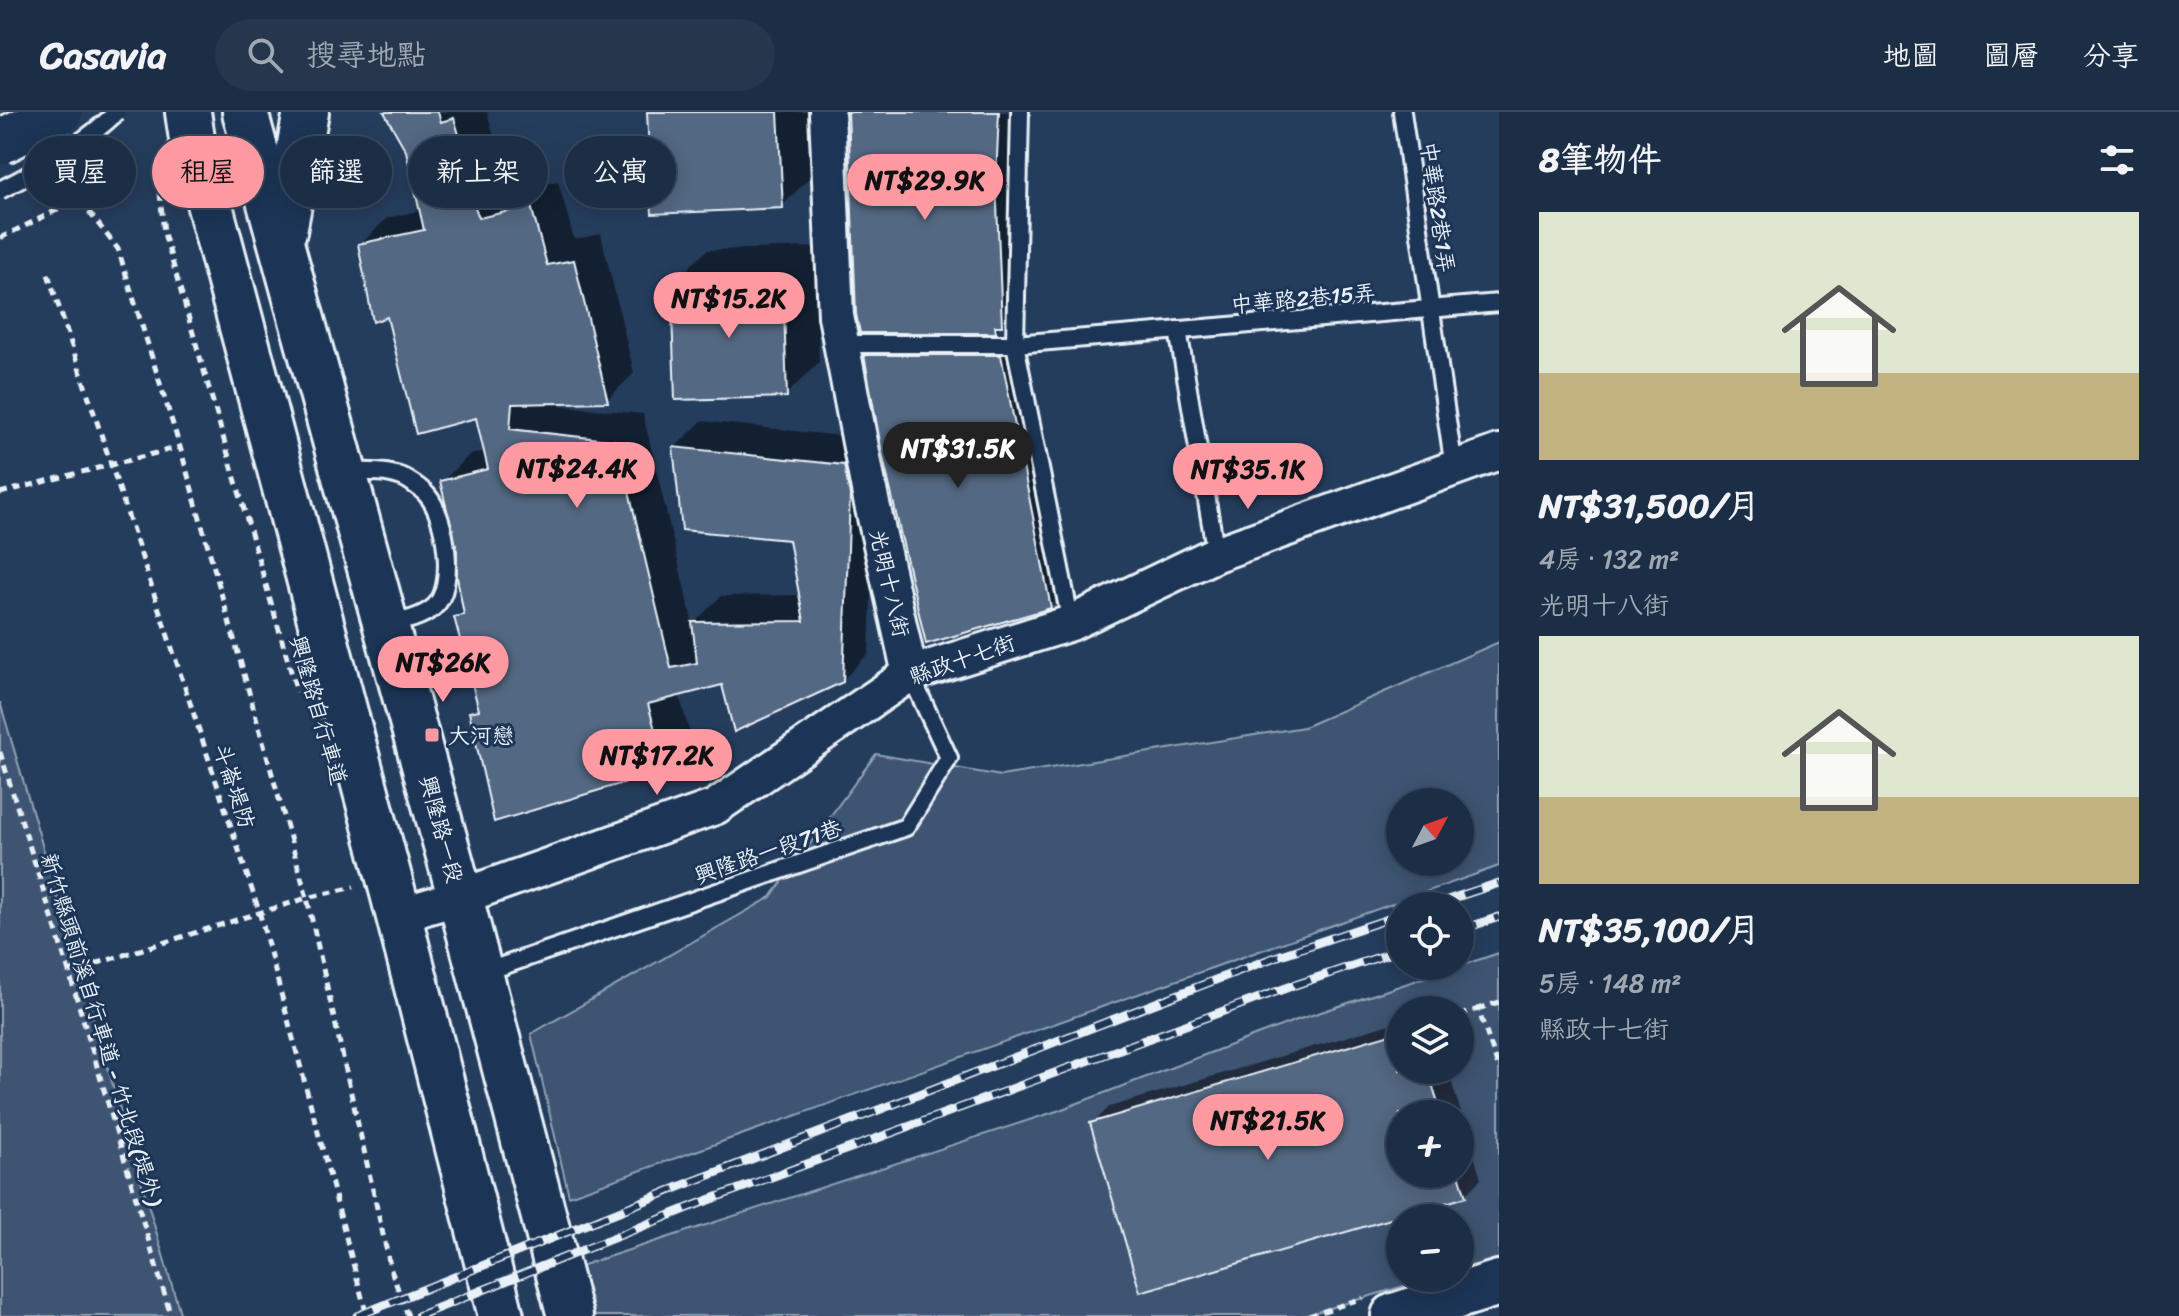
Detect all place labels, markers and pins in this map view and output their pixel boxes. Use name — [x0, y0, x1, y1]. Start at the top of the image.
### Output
pin: NT$29.9K — [842, 154, 1008, 222]
pin: NT$15.2K — [646, 272, 812, 340]
pin: NT$31.5K — [875, 422, 1041, 490]
pin: NT$24.4K — [494, 442, 660, 510]
pin: NT$35.1K — [1165, 443, 1331, 511]
pin: NT$26K — [378, 636, 508, 704]
place label: 大河戀 — [448, 716, 514, 755]
marker: 大河戀 — [423, 726, 441, 744]
pin: NT$17.2K — [574, 729, 740, 797]
pin: NT$21.5K — [1185, 1094, 1351, 1162]

